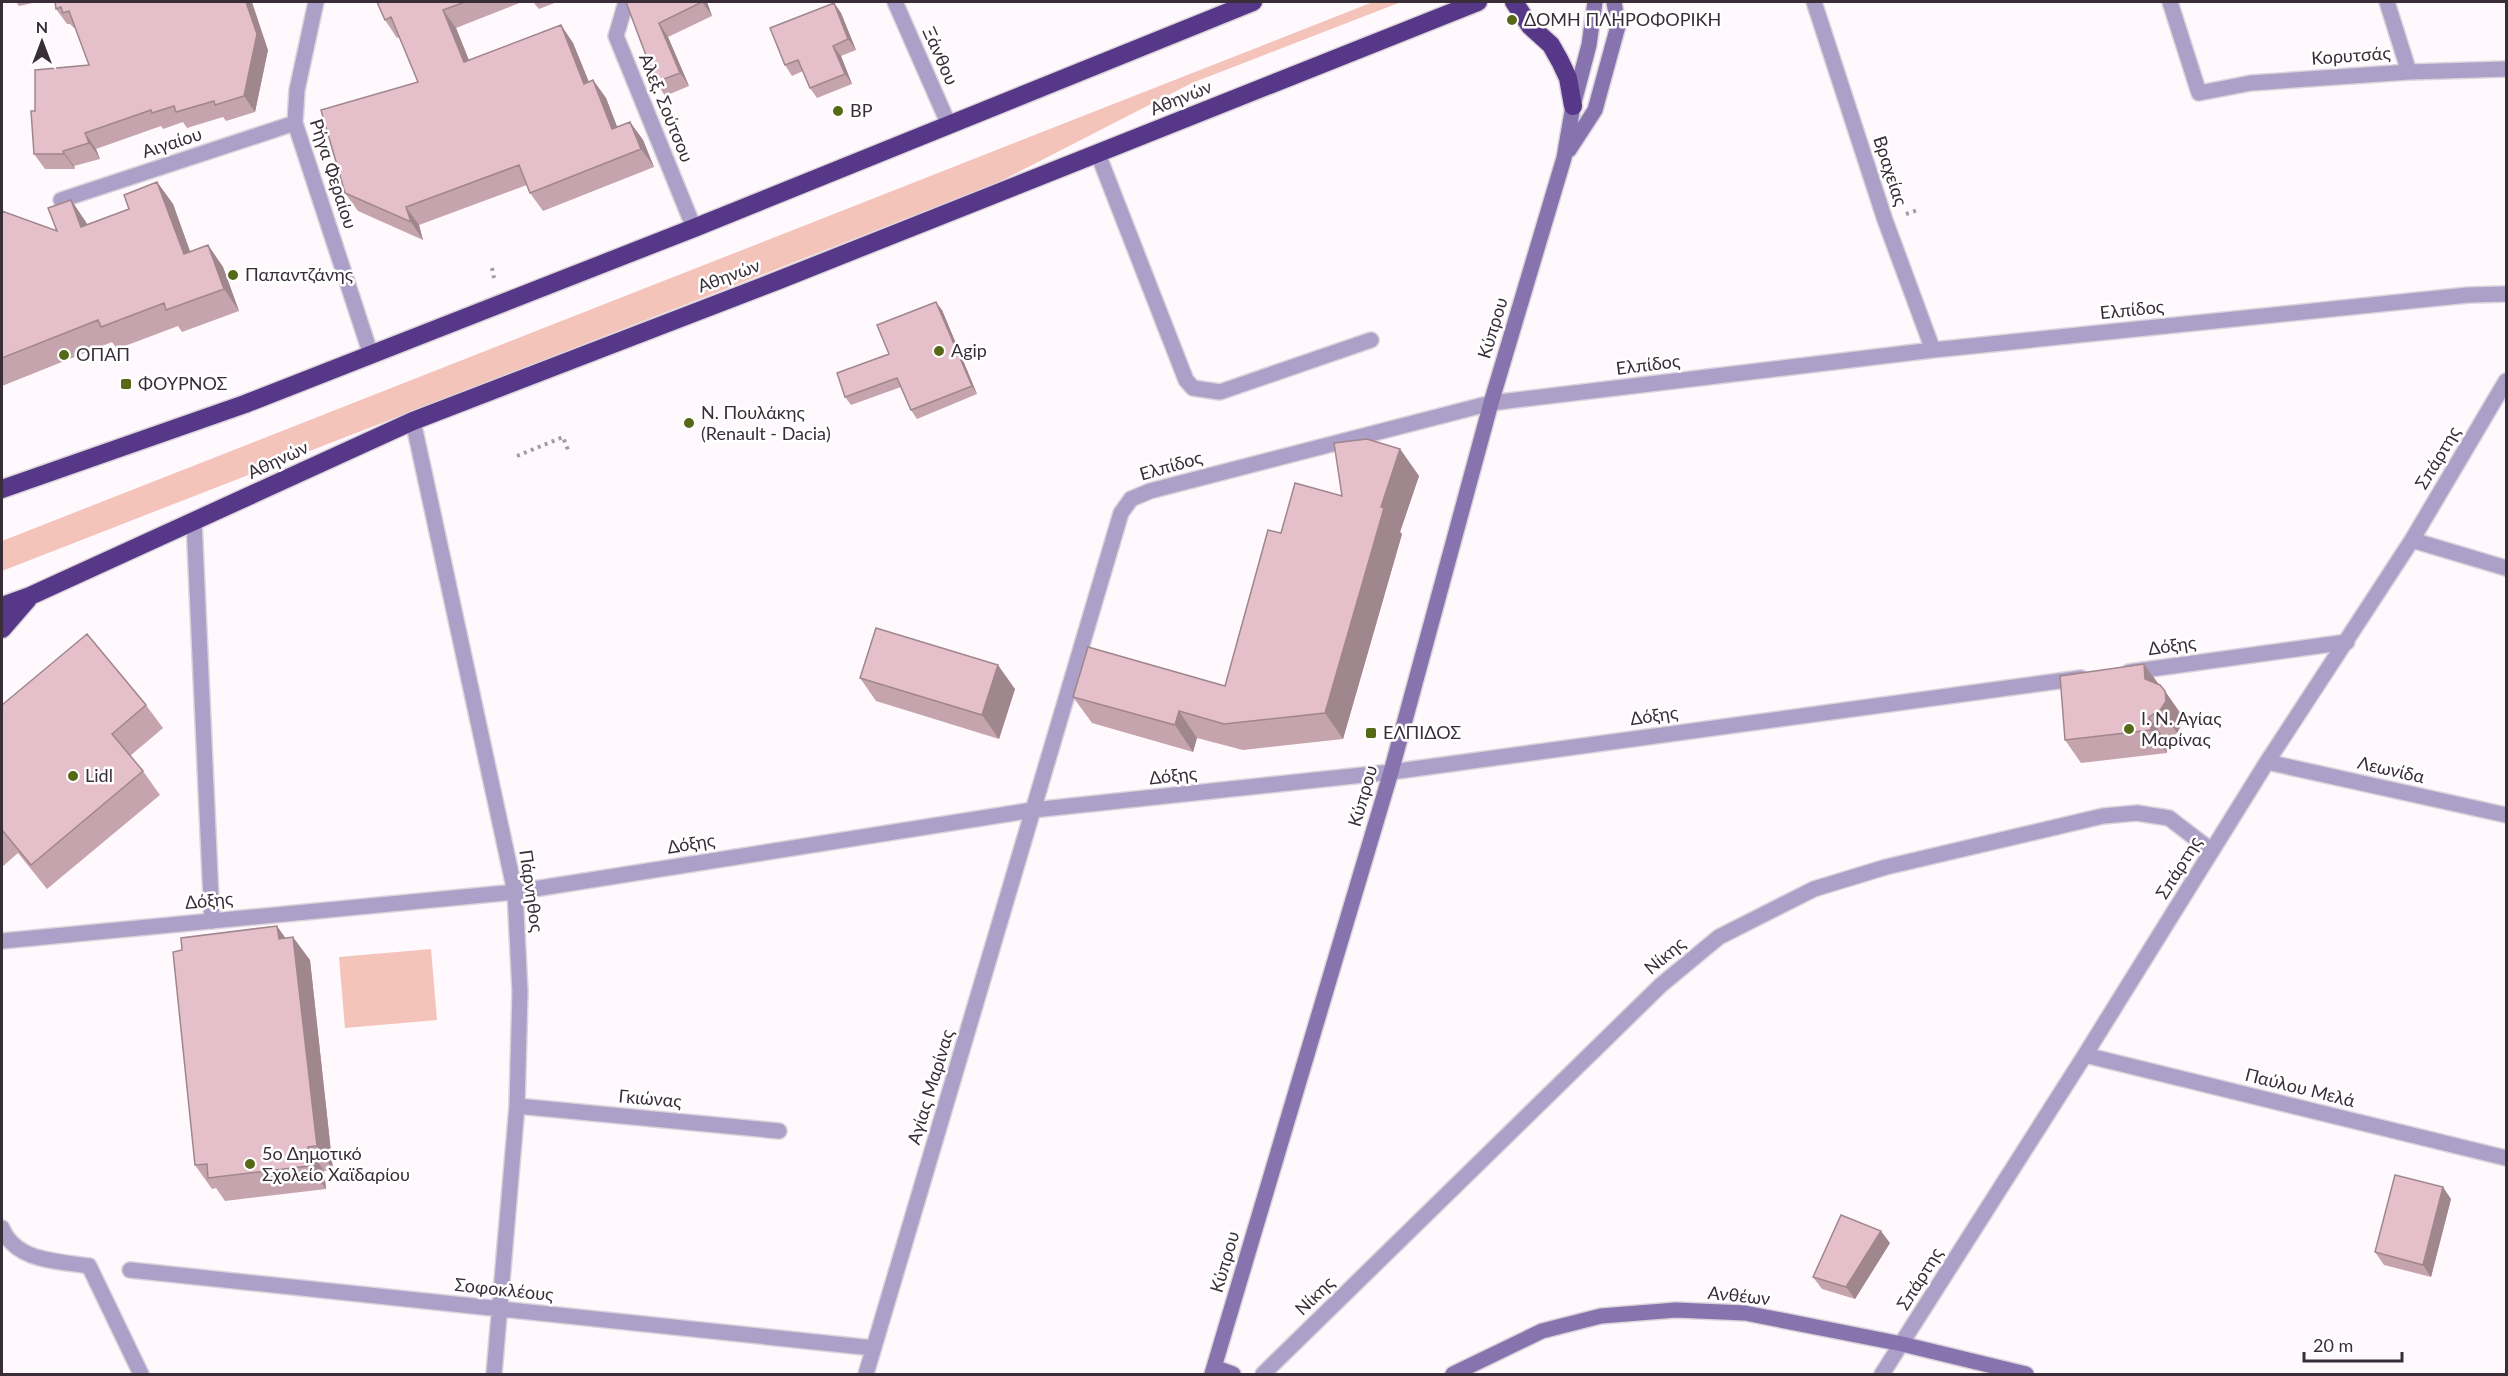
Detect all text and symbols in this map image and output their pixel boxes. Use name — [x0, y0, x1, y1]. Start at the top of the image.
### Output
place label: ΔΟΜΗ ΠΛΗΡΟΦΟΡΙΚΗ — [1524, 8, 1721, 30]
north arrow — [12, 12, 72, 72]
marker: ΔΟΜΗ ΠΛΗΡΟΦΟΡΙΚΗ — [1505, 13, 1519, 27]
text: N — [36, 17, 48, 36]
street label: Ξάνθου — [918, 23, 963, 88]
street label: Κορυτσάς — [2311, 41, 2392, 69]
street label: Αλεξ. Σούτσου — [635, 50, 699, 165]
street label: Αθηνών — [1146, 75, 1215, 119]
place label: BP — [850, 99, 873, 121]
marker: BP — [831, 104, 845, 118]
street label: Ρήγα Φεραίου — [306, 116, 362, 232]
street label: Αιγαίου — [139, 122, 204, 162]
street label: Βραχείας — [1869, 133, 1913, 209]
street label: Αθηνών — [694, 254, 763, 296]
place label: Παπαντζάνης — [245, 263, 354, 285]
marker: Παπαντζάνης — [226, 268, 240, 282]
street label: Κύπρου — [1472, 295, 1512, 361]
street label: Ελπίδος — [2099, 295, 2166, 323]
place label: Agip — [951, 339, 987, 361]
place label: ΟΠΑΠ — [76, 343, 130, 365]
marker: Agip — [932, 344, 946, 358]
marker: ΟΠΑΠ — [57, 348, 71, 362]
street label: Ελπίδος — [1615, 349, 1682, 379]
place label: ΦΟΥΡΝΟΣ — [138, 372, 228, 394]
marker: ΦΟΥΡΝΟΣ — [119, 377, 133, 391]
place label: Ν. Πουλάκης (Renault - Dacia) — [701, 401, 831, 444]
marker: Ν. Πουλάκης (Renault - Dacia) — [682, 416, 696, 430]
street label: Σπάρτης — [2410, 422, 2465, 493]
street label: Αθηνών — [244, 435, 312, 483]
street label: Ελπίδος — [1137, 445, 1205, 484]
street label: Δόξης — [2146, 631, 2198, 659]
street label: Δόξης — [1628, 701, 1680, 729]
place label: Ι. Ν. Αγίας Μαρίνας — [2141, 707, 2222, 750]
place label: ΕΛΠΙΔΟΣ — [1383, 721, 1461, 743]
marker: Ι. Ν. Αγίας Μαρίνας — [2122, 722, 2136, 736]
marker: ΕΛΠΙΔΟΣ — [1364, 726, 1378, 740]
street label: Λεωνίδα — [2356, 751, 2427, 787]
street label: Δόξης — [1148, 761, 1199, 788]
street label: Κύπρου — [1343, 763, 1381, 829]
place label: Lidl — [85, 764, 113, 786]
marker: Lidl — [66, 769, 80, 783]
street label: Δόξης — [665, 828, 717, 858]
street label: Σπάρτης — [2150, 832, 2206, 903]
street label: Πάρνηθος — [515, 848, 549, 934]
street label: Δόξης — [184, 887, 235, 913]
street label: Νίκης — [1640, 931, 1690, 979]
street label: Αγίας Μαρίνας — [902, 1026, 958, 1147]
street label: Παύλου Μελά — [2243, 1063, 2358, 1111]
street label: Γκιώνας — [618, 1084, 683, 1112]
place label: 5ο Δημοτικό Σχολείο Χαϊδαρίου — [262, 1142, 410, 1185]
marker: 5ο Δημοτικό Σχολείο Χαϊδαρίου — [243, 1157, 257, 1171]
street label: Κύπρου — [1205, 1229, 1243, 1295]
street label: Σπάρτης — [1891, 1243, 1947, 1314]
street label: Νίκης — [1290, 1271, 1339, 1319]
street label: Σοφοκλέους — [454, 1273, 555, 1305]
street label: Ανθέων — [1707, 1281, 1771, 1309]
scale bar — [2304, 1325, 2402, 1363]
text: 20 m — [2313, 1334, 2353, 1356]

